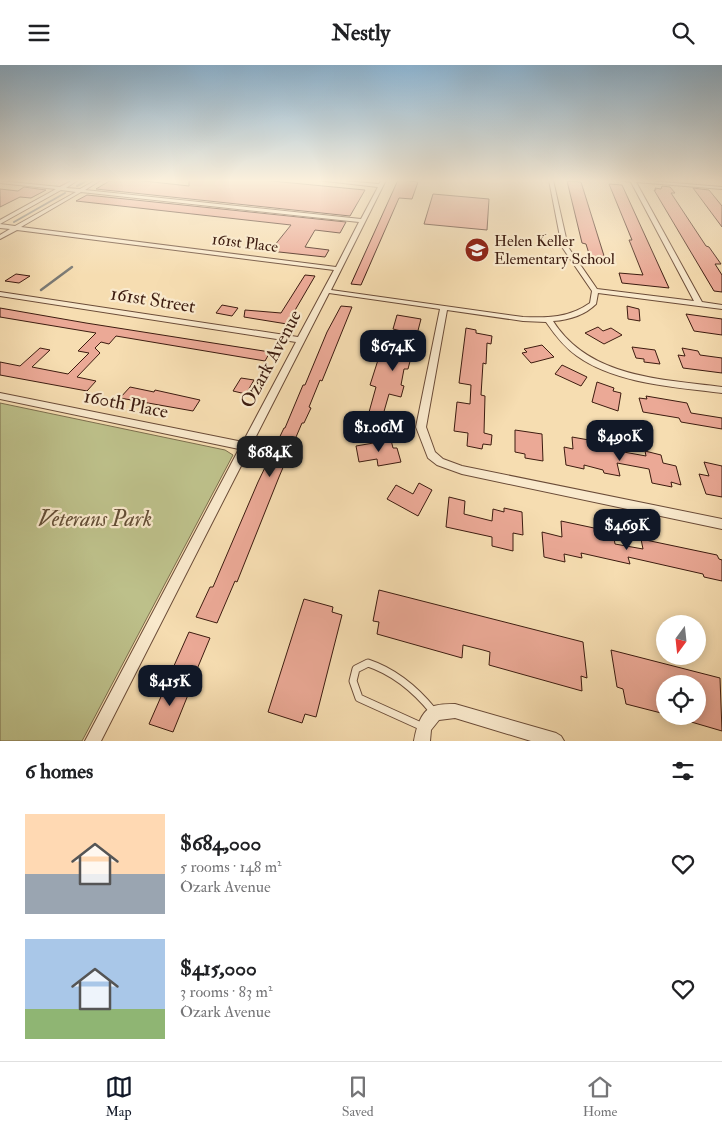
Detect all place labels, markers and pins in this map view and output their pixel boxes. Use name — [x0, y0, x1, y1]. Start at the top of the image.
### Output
place label: Helen Keller Elementary School — [494, 231, 615, 269]
school or university icon: Helen Keller Elementary School — [464, 237, 490, 263]
pin: $674K — [358, 329, 428, 372]
pin: $1.06M — [338, 411, 420, 453]
pin: $490K — [585, 419, 655, 462]
pin: $684K — [235, 435, 305, 478]
pin: $469K — [592, 509, 662, 551]
pin: $415K — [135, 665, 205, 707]

